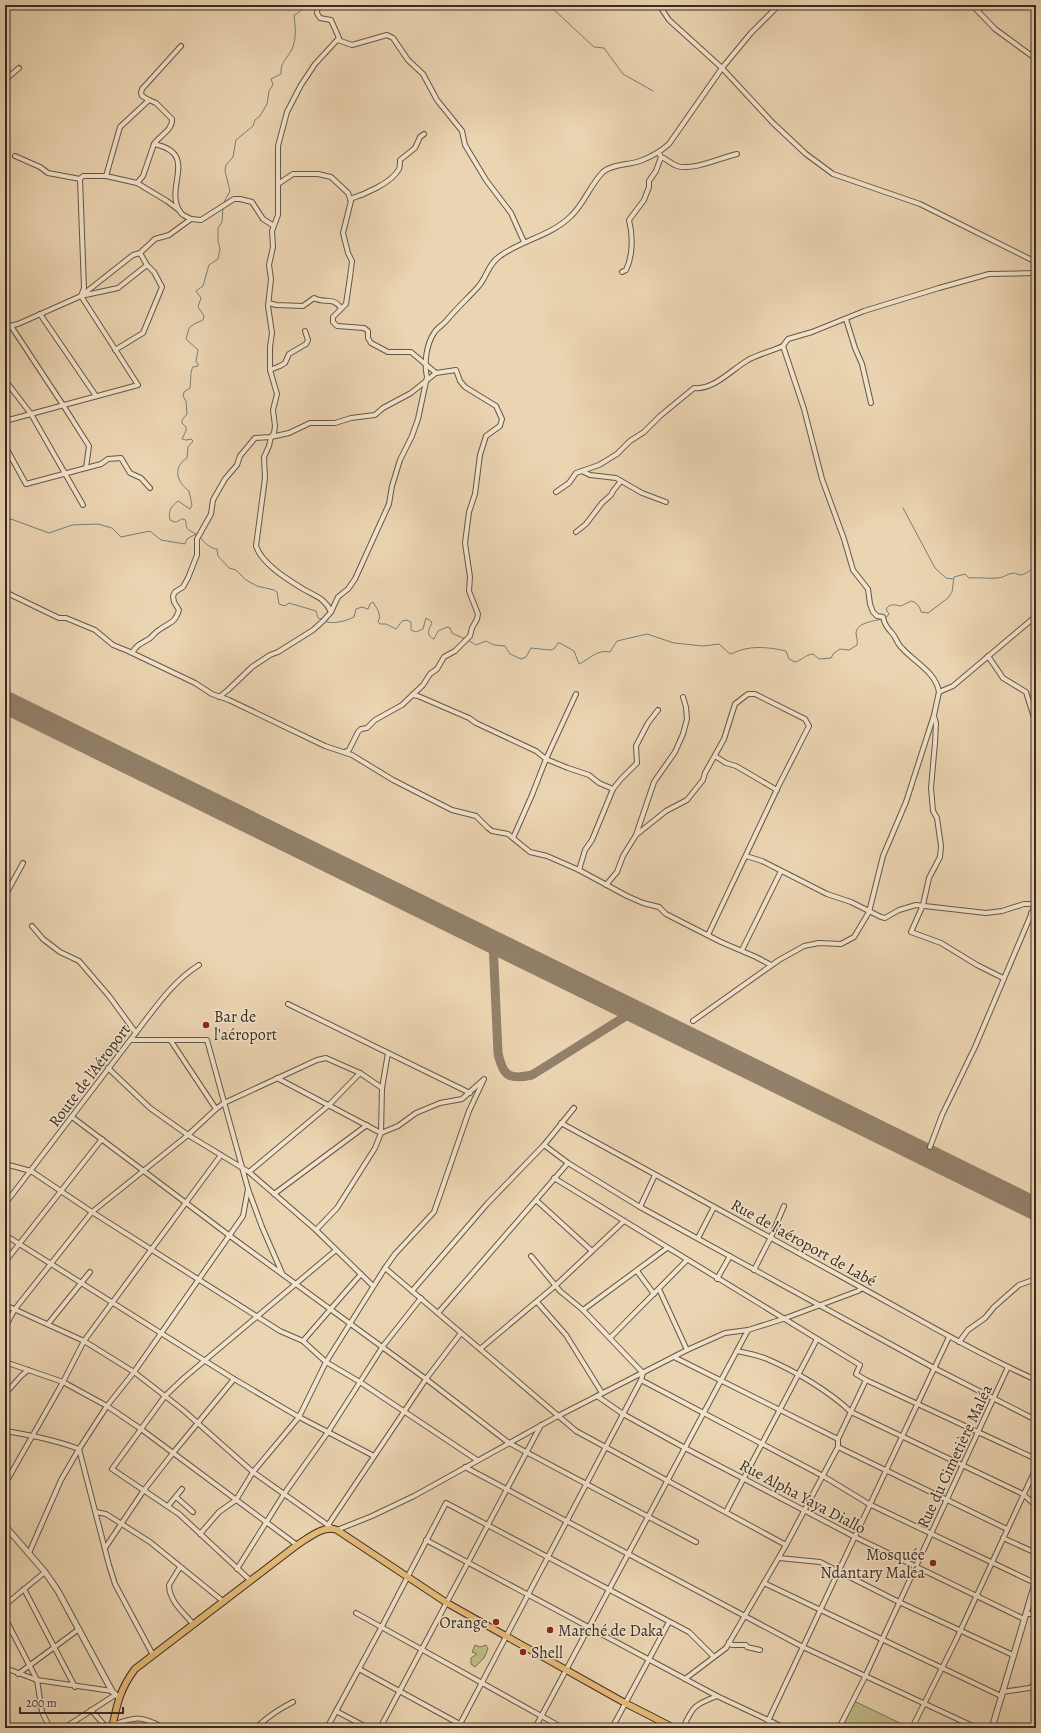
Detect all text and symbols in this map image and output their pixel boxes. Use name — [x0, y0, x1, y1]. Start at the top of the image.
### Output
place label: Bar de l'aéroport — [214, 1006, 277, 1046]
street label: Route de l'Aéroport — [44, 1020, 136, 1132]
marker: Bar de l'aéroport — [201, 1020, 211, 1030]
street label: Rue de l'aéroport de Labé — [727, 1194, 880, 1292]
street label: Rue du Cimetière Maléa — [912, 1381, 998, 1532]
street label: Rue Alpha Yaya Diallo — [735, 1454, 870, 1540]
place label: Mosquée Ndantary Maléa — [820, 1544, 926, 1584]
marker: Mosquée Ndantary Maléa — [928, 1558, 938, 1568]
place label: Orange — [440, 1612, 488, 1634]
marker: Orange — [491, 1617, 501, 1627]
place label: Marché de Daka — [558, 1620, 664, 1642]
marker: Marché de Daka — [545, 1625, 555, 1635]
place label: Shell — [531, 1642, 563, 1664]
marker: Shell — [518, 1647, 528, 1657]
scale bar — [20, 1689, 123, 1715]
text: 200 m — [26, 1695, 57, 1711]

